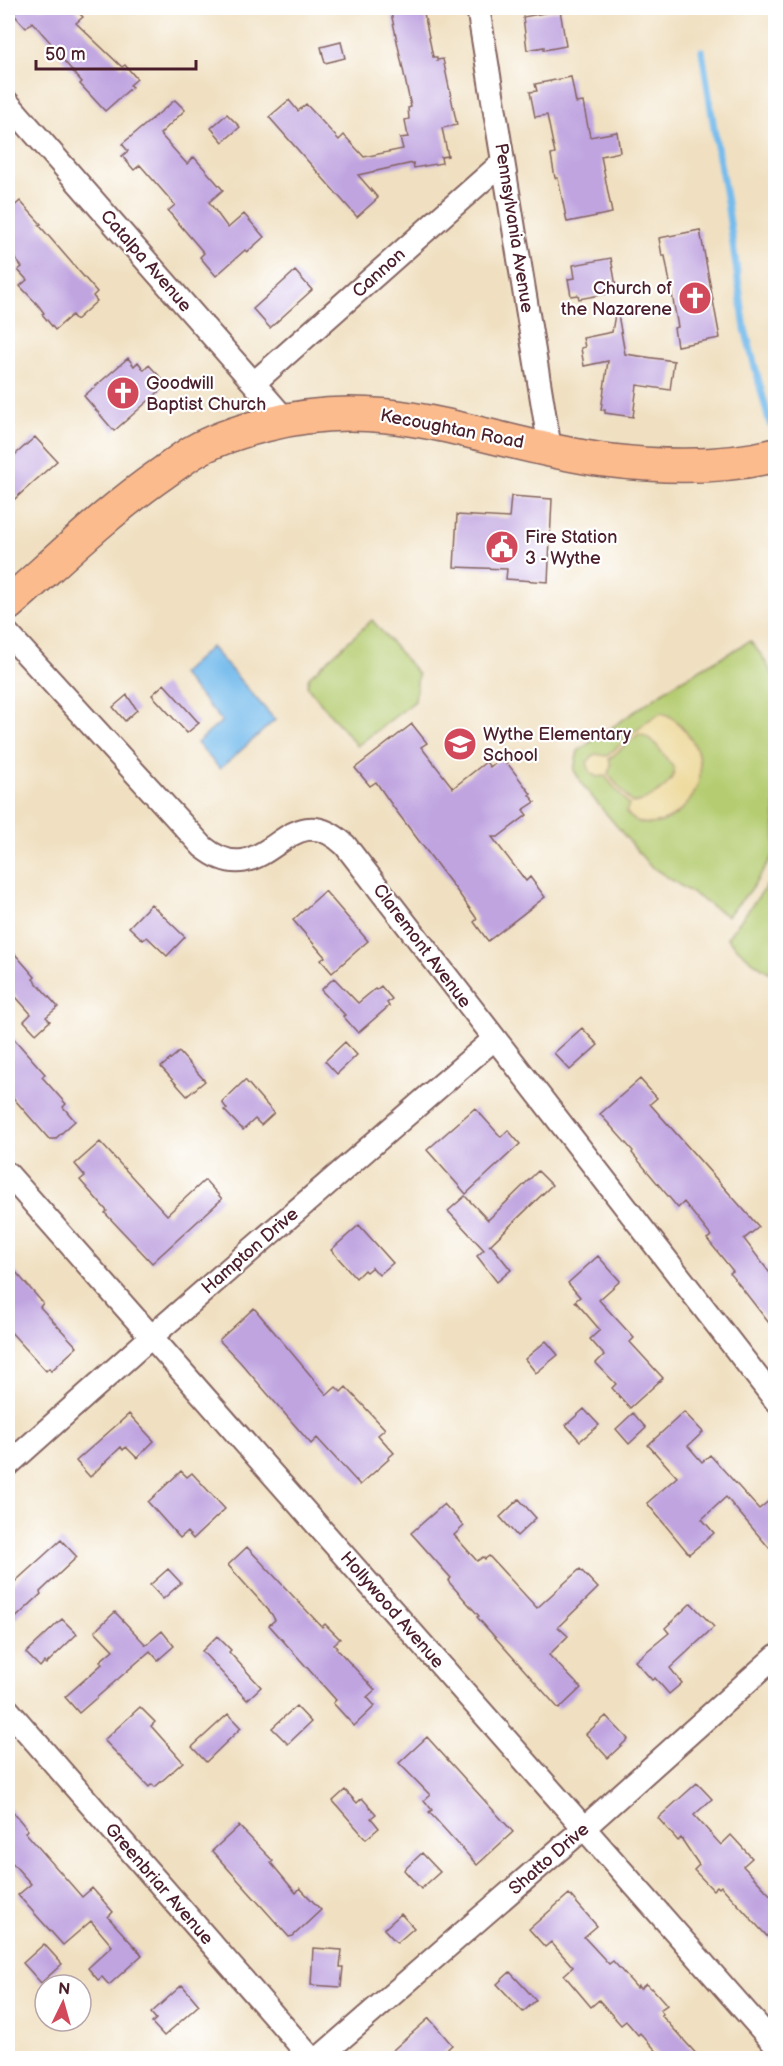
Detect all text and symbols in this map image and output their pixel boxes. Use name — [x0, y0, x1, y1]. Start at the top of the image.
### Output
scale bar — [36, 33, 196, 71]
text: 50 m — [45, 44, 86, 65]
street label: Pennsylvania Avenue — [490, 142, 538, 315]
street label: Catalpa Avenue — [96, 206, 196, 316]
street label: Cannon — [348, 244, 410, 302]
place label: Church of the Nazarene — [561, 278, 672, 320]
church icon: Church of the Nazarene — [677, 280, 713, 316]
place label: Goodwill Baptist Church — [146, 373, 266, 415]
church icon: Goodwill Baptist Church — [105, 375, 141, 411]
street label: Kecoughtan Road — [378, 405, 526, 453]
place label: Fire Station 3 - Wythe — [525, 527, 617, 569]
public building icon: Fire Station 3 - Wythe — [484, 529, 520, 565]
place label: Wythe Elementary School — [483, 724, 632, 766]
school or university icon: Wythe Elementary School — [442, 726, 478, 762]
street label: Claremont Avenue — [369, 880, 476, 1012]
street label: Hampton Drive — [197, 1203, 303, 1299]
street label: Hollywood Avenue — [336, 1547, 449, 1673]
street label: Shatto Drive — [505, 1818, 593, 1899]
street label: Greenbriar Avenue — [101, 1819, 218, 1949]
north arrow — [33, 1973, 93, 2033]
text: N — [57, 1980, 71, 2000]

